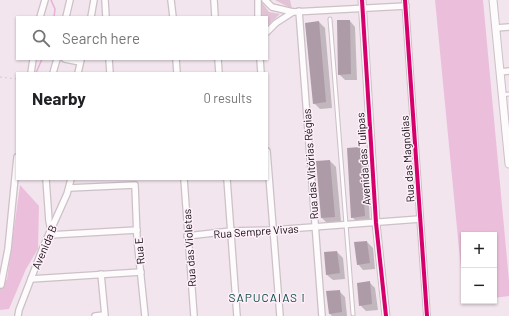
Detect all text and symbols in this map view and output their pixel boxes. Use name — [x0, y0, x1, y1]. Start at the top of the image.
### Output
search box — [16, 16, 268, 60]
icon: search — [30, 27, 52, 49]
text: Search here — [62, 29, 140, 47]
text: Nearby — [32, 88, 86, 108]
text: 0 results — [203, 90, 252, 106]
street label: Rua das Vitórias Régias — [300, 108, 320, 220]
street label: Avenida das Tulipas — [353, 112, 373, 206]
street label: Rua das Magnólias — [397, 115, 417, 203]
street label: Rua das Violetas — [180, 209, 198, 287]
street label: Rua Sempre Vivas — [213, 222, 299, 240]
street label: Avenida B — [29, 223, 59, 271]
map controls — [461, 232, 497, 304]
button: + — [461, 232, 497, 268]
street label: Rua E — [131, 237, 147, 265]
button: − — [461, 268, 497, 304]
district label: SAPUCAIAS I — [228, 290, 306, 304]

